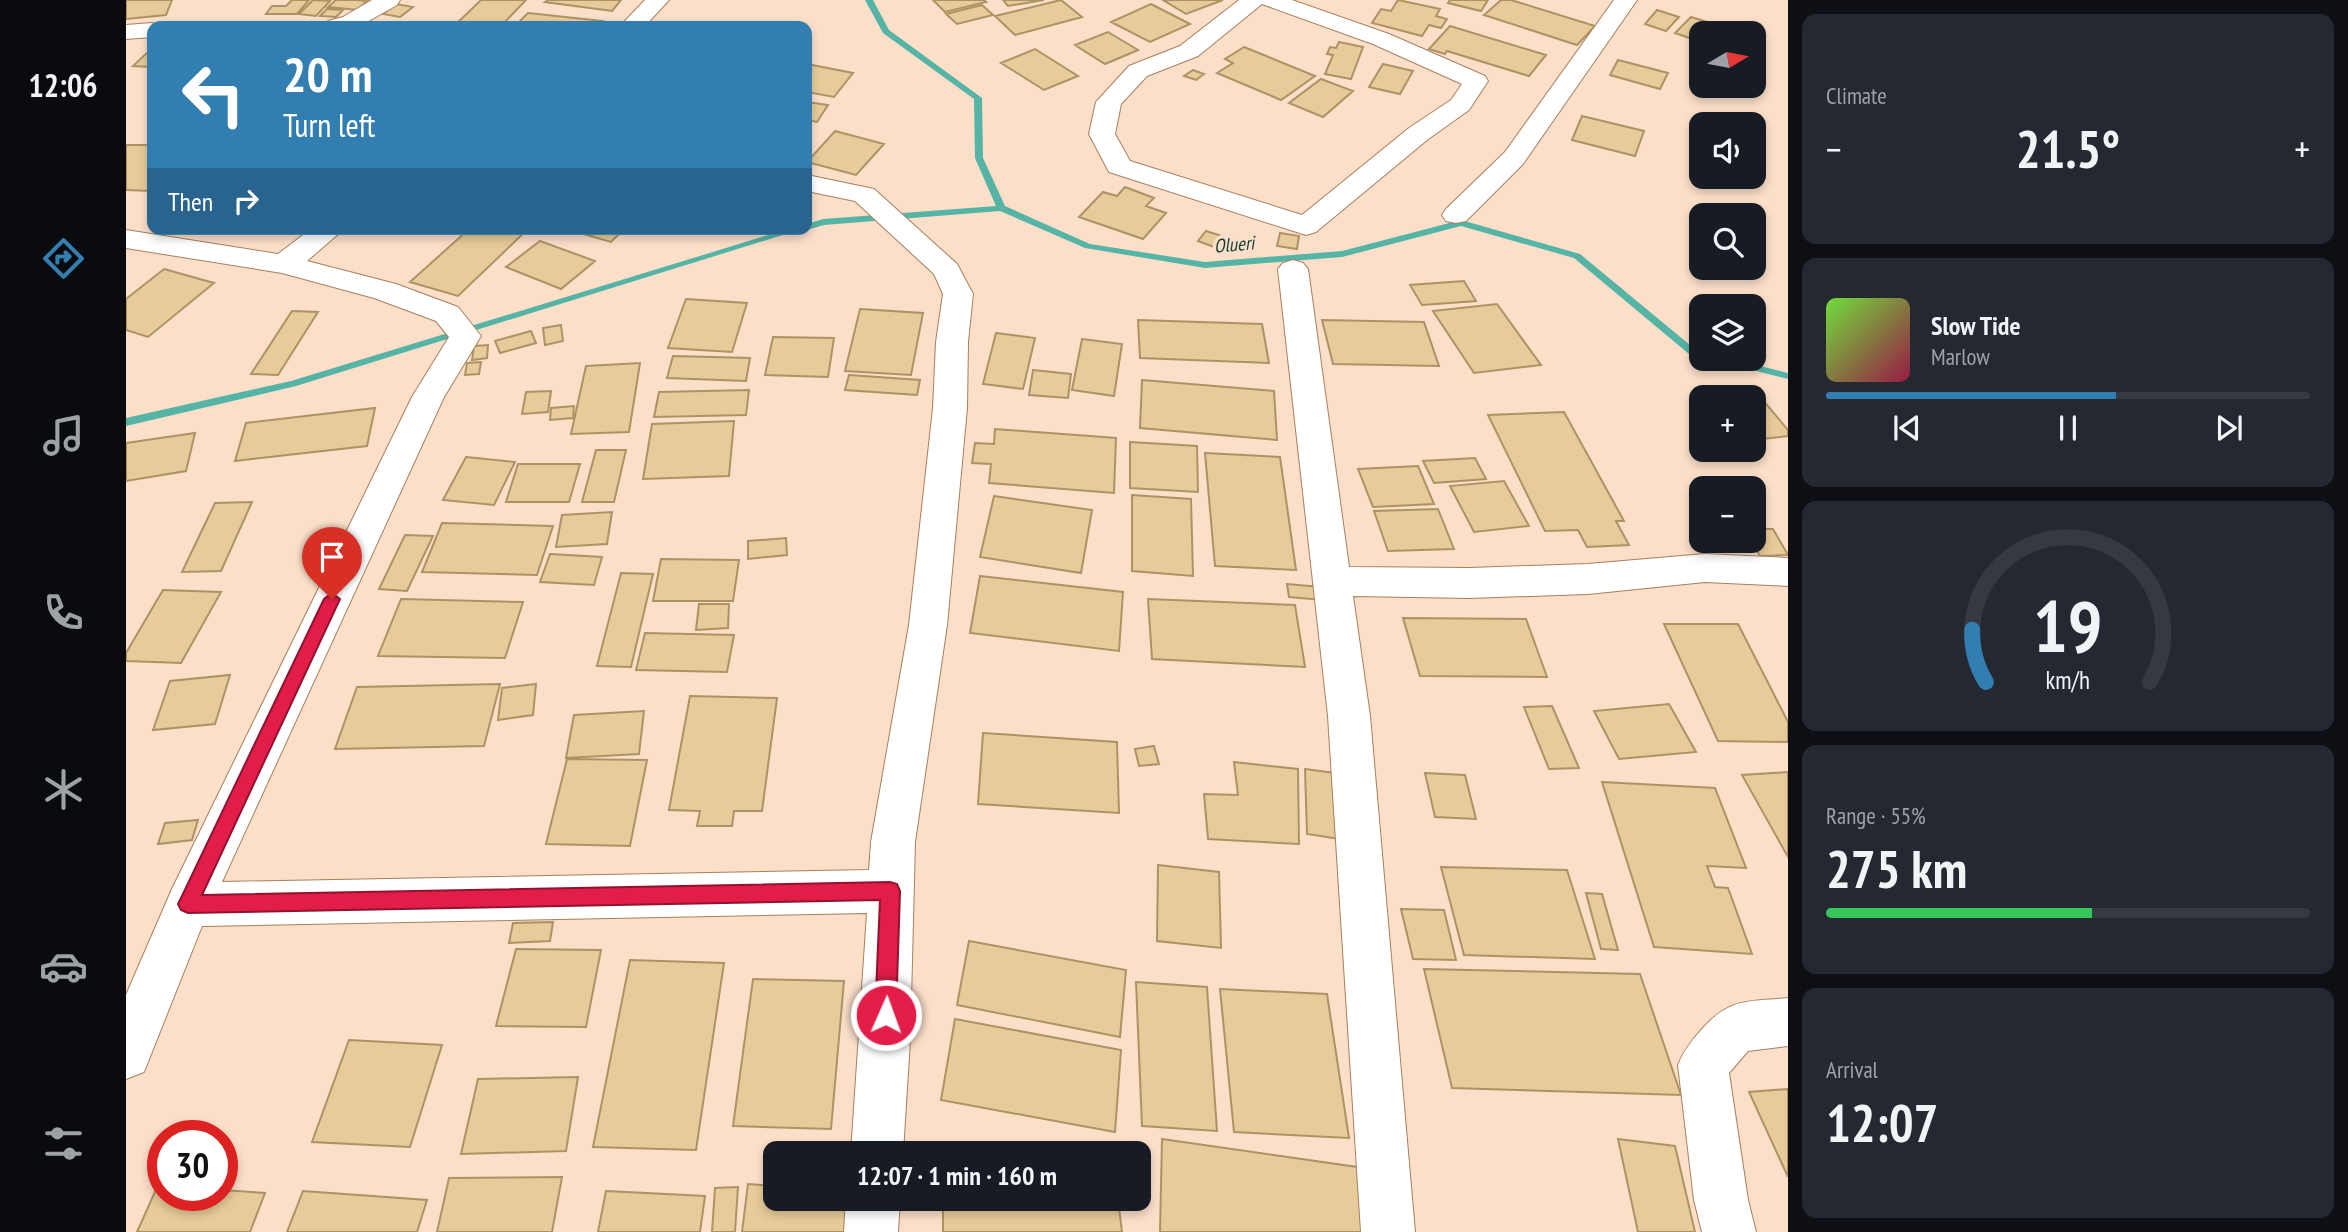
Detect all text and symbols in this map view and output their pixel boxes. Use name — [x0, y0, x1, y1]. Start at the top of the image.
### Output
north arrow — [1689, 21, 1766, 98]
map controls — [1689, 21, 1766, 553]
text: 20 m — [283, 42, 372, 106]
icon: left — [168, 49, 259, 140]
text: 12:06 — [28, 64, 98, 106]
text: Climate — [1826, 81, 1887, 110]
text: Turn left — [283, 104, 375, 146]
button: sound — [1689, 112, 1766, 189]
text: 21.5° — [2016, 115, 2120, 182]
text: − — [1826, 124, 1842, 173]
text: + — [2294, 124, 2310, 173]
icon: right — [227, 182, 265, 220]
text: Then — [168, 185, 213, 218]
button: search — [1689, 203, 1766, 280]
water label: Olueri — [1213, 230, 1258, 258]
icon: directions — [39, 234, 88, 283]
button: layers — [1689, 294, 1766, 371]
text: Slow Tide — [1931, 309, 2021, 342]
text: Marlow — [1931, 342, 1990, 371]
button: + — [1689, 385, 1766, 462]
icon: previous — [1888, 409, 1926, 447]
icon: pause — [2049, 409, 2087, 447]
icon: next — [2210, 409, 2248, 447]
icon: music — [39, 411, 88, 460]
button: − — [1689, 476, 1766, 553]
pin — [302, 527, 362, 599]
icon: arrive — [313, 538, 351, 576]
text: 19 — [2033, 578, 2103, 672]
icon: phone — [39, 588, 88, 637]
text: km/h — [2046, 664, 2090, 696]
icon: climate — [39, 765, 88, 814]
text: Range · 55% — [1826, 801, 1926, 830]
text: 275 km — [1826, 835, 1967, 902]
icon: car — [39, 942, 88, 991]
position arrow — [849, 978, 923, 1052]
text: Arrival — [1826, 1055, 1878, 1084]
text: 12:07 — [1826, 1089, 1938, 1156]
icon: filters — [39, 1119, 88, 1168]
speed limit sign: 30 — [147, 1120, 238, 1211]
text: 12:07 · 1 min · 160 m — [857, 1159, 1057, 1192]

